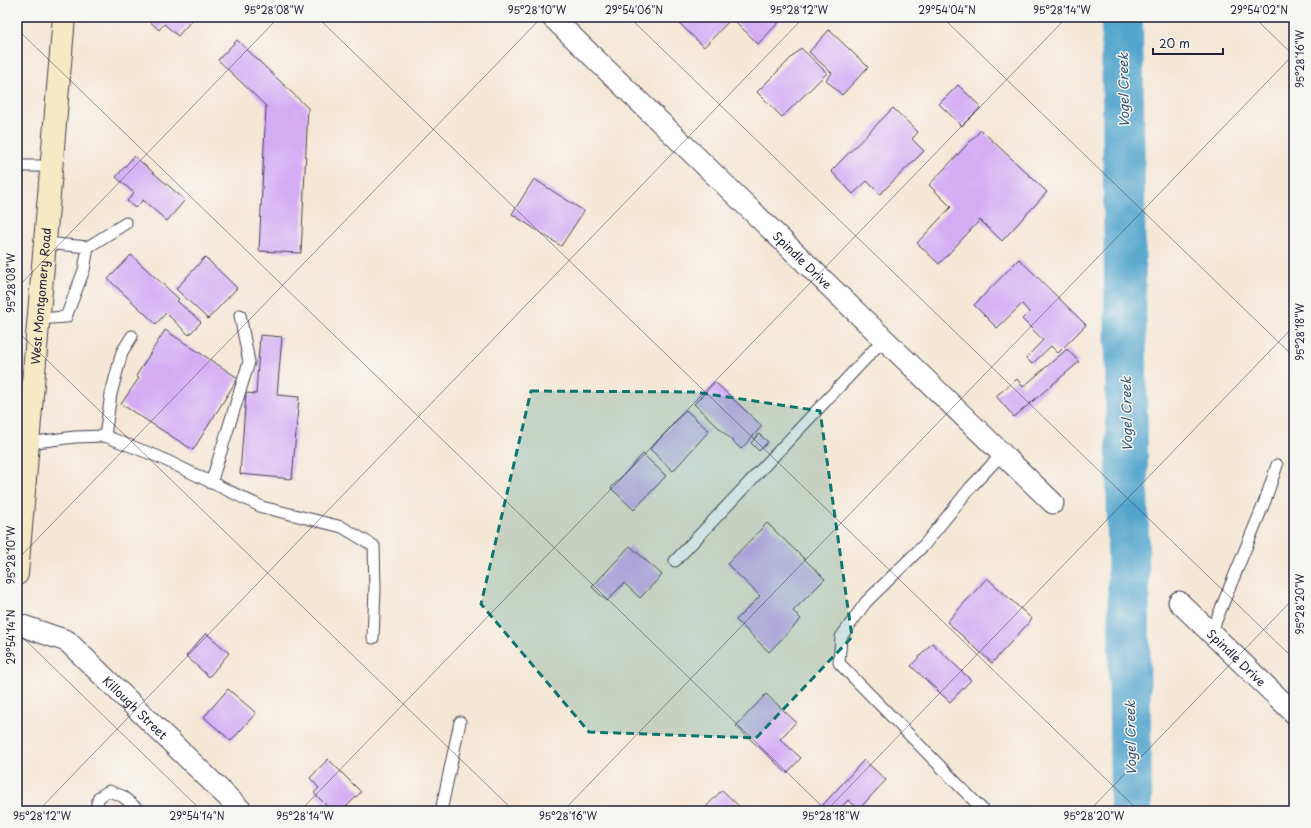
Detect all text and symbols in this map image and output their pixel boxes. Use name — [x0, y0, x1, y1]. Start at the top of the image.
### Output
text: 95°28'08"W — [244, 2, 305, 17]
text: 95°28'10"W — [508, 2, 567, 17]
text: 29°54'06"N — [605, 2, 663, 17]
text: 95°28'12"W — [770, 2, 829, 17]
text: 29°54'04"N — [918, 2, 976, 17]
text: 95°28'14"W — [1033, 2, 1092, 17]
text: 29°54'02"N — [1230, 2, 1288, 17]
text: 95°28'16"W — [1292, 29, 1307, 88]
scale bar — [1153, 30, 1223, 56]
text: 20 m — [1159, 34, 1190, 52]
water label: Vogel Creek — [1113, 51, 1133, 128]
street label: West Montgomery Road — [26, 227, 55, 365]
street label: Spindle Drive — [769, 227, 836, 293]
text: 95°28'08"W — [3, 252, 18, 313]
text: 95°28'18"W — [1292, 303, 1307, 361]
water label: Vogel Creek — [1116, 375, 1136, 452]
text: 95°28'10"W — [3, 525, 18, 584]
text: 95°28'20"W — [1292, 573, 1307, 634]
text: 29°54'14"N — [3, 609, 18, 665]
street label: Spindle Drive — [1203, 625, 1270, 690]
street label: Killough Street — [99, 671, 172, 743]
water label: Vogel Creek — [1120, 699, 1140, 776]
text: 95°28'12"W — [13, 808, 72, 823]
text: 29°54'14"N — [169, 808, 225, 823]
text: 95°28'14"W — [276, 808, 335, 823]
text: 95°28'16"W — [539, 808, 598, 823]
text: 95°28'18"W — [802, 808, 860, 823]
text: 95°28'20"W — [1064, 808, 1125, 823]

